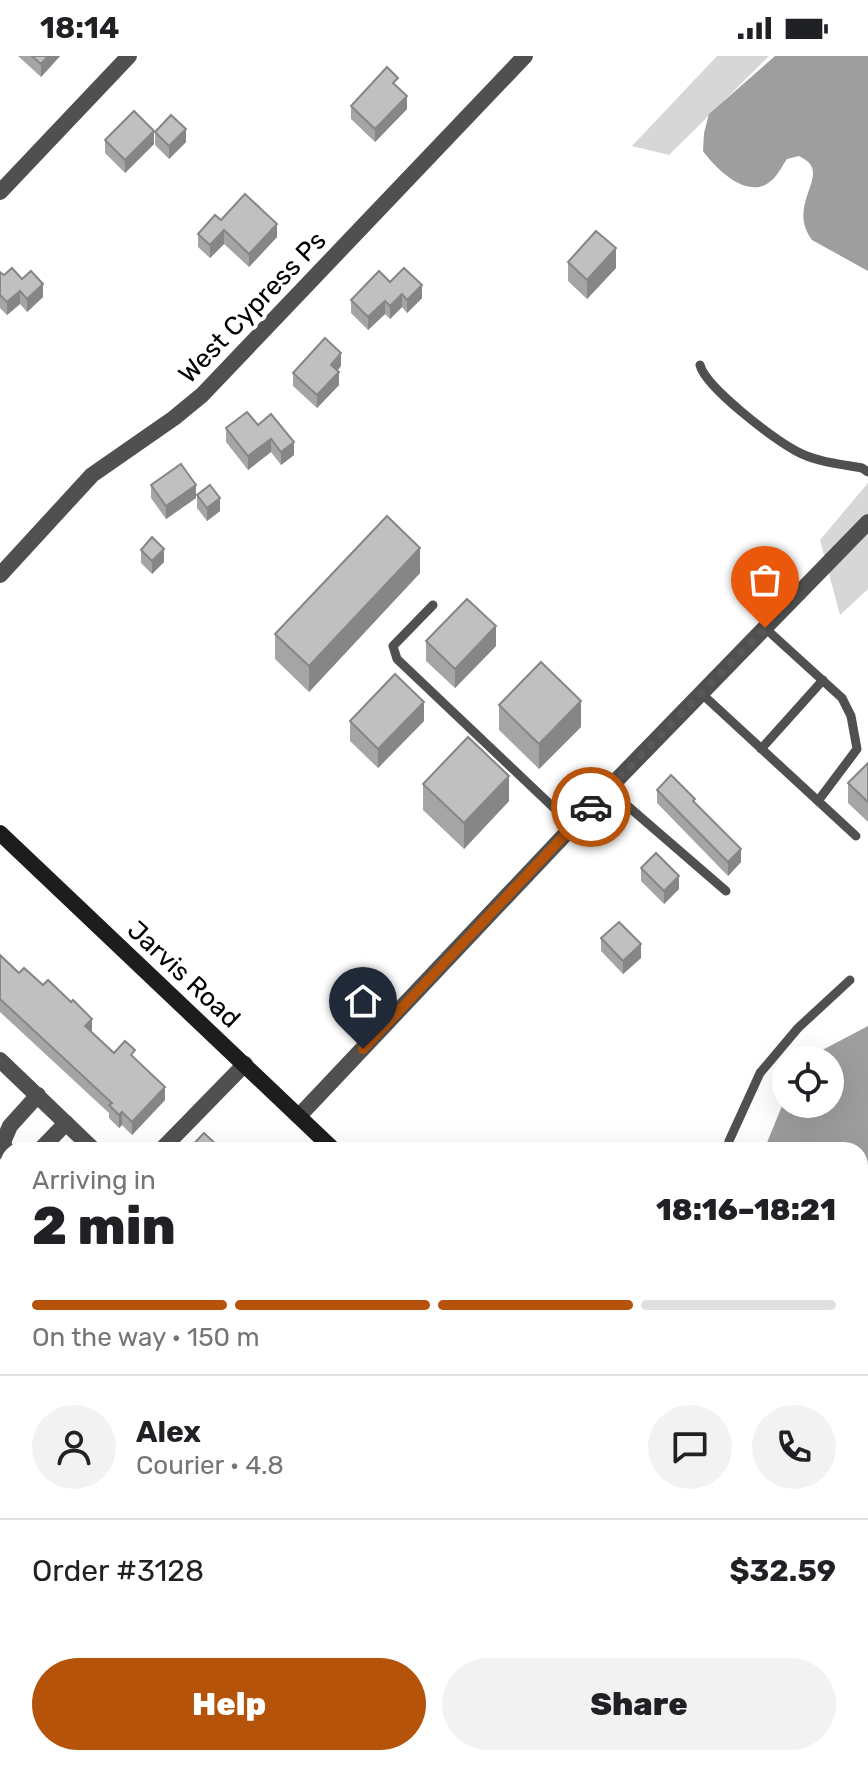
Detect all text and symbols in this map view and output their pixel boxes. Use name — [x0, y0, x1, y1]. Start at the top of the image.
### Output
text: 18:14 — [40, 10, 119, 46]
street label: West Cypress Ps — [172, 225, 333, 390]
pin — [731, 546, 799, 628]
icon: bag — [743, 558, 787, 602]
courier — [551, 767, 631, 847]
icon: car — [569, 785, 613, 829]
street label: Jarvis Road — [121, 914, 246, 1034]
pin — [329, 967, 397, 1049]
icon: home — [341, 979, 385, 1023]
map controls — [772, 1046, 844, 1118]
button: locate — [772, 1046, 844, 1118]
text: Arriving in — [32, 1165, 156, 1196]
text: 18:16–18:21 — [656, 1192, 836, 1228]
text: 2 min — [32, 1195, 176, 1257]
text: On the way · 150 m — [32, 1322, 260, 1353]
button: person — [32, 1405, 116, 1489]
button: chat — [648, 1405, 732, 1489]
button: phone — [752, 1405, 836, 1489]
text: Alex — [136, 1414, 201, 1450]
text: Courier · 4.8 — [136, 1450, 284, 1481]
text: Order #3128 — [32, 1553, 204, 1589]
text: $32.59 — [730, 1553, 836, 1589]
button: Help — [32, 1658, 426, 1750]
button: Share — [442, 1658, 836, 1750]

